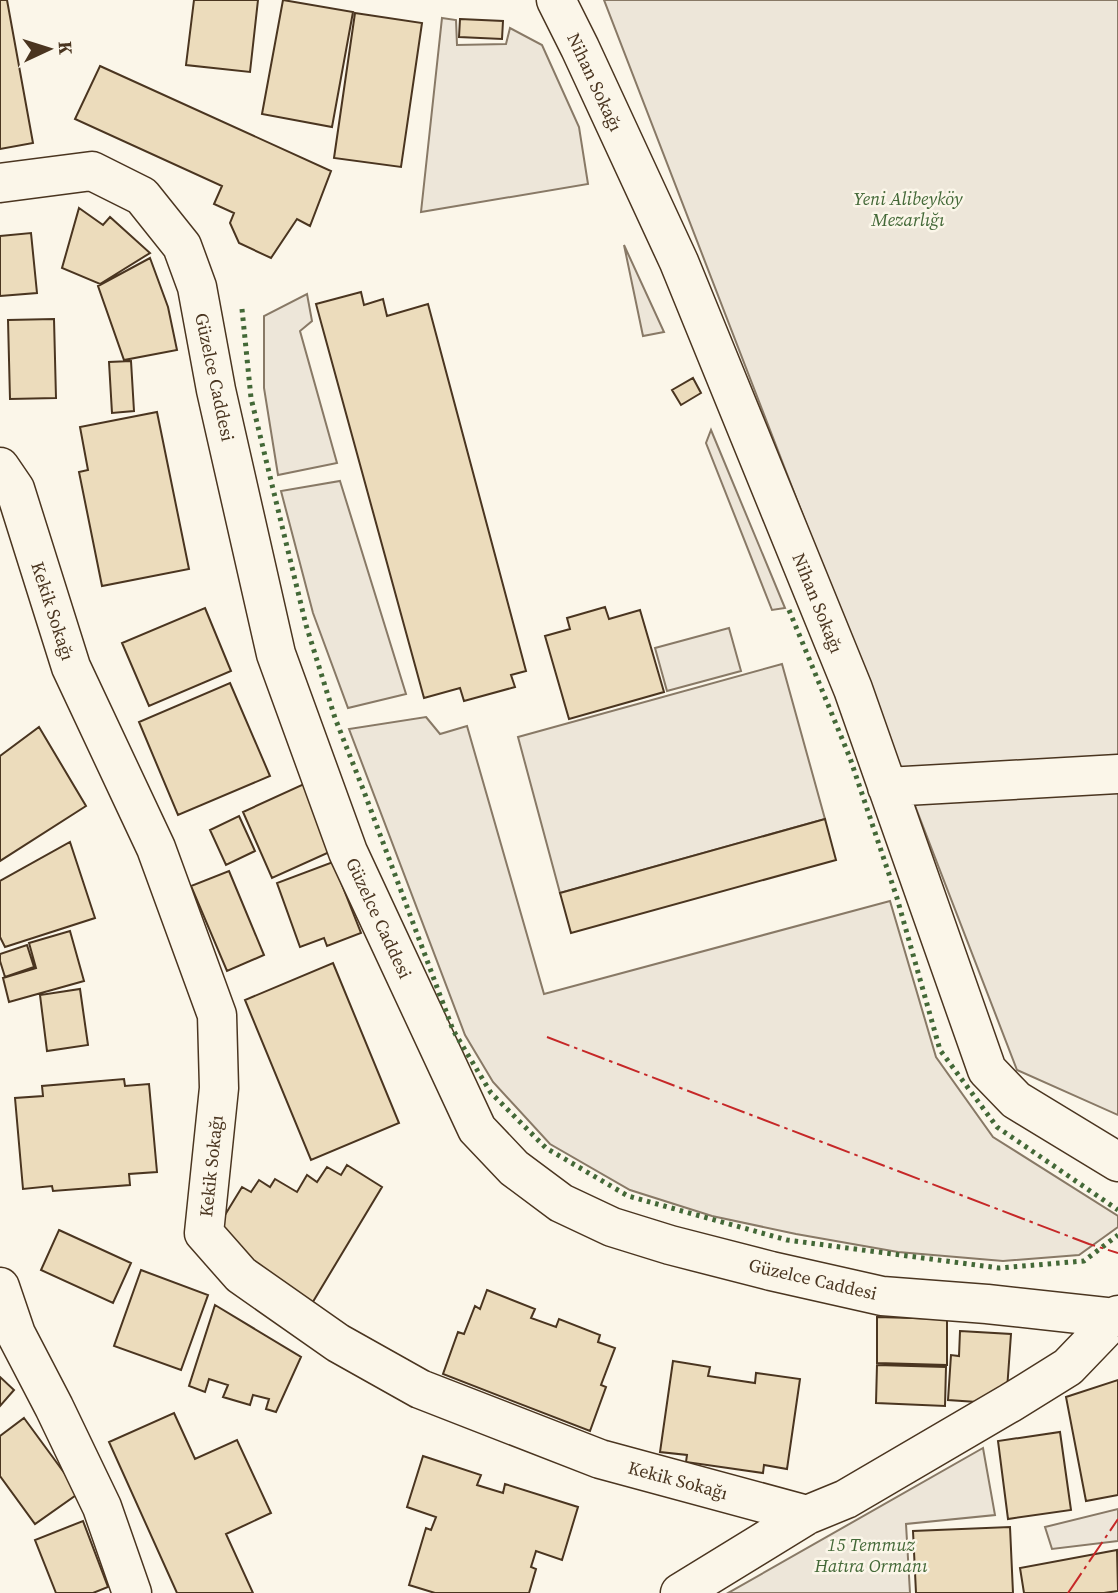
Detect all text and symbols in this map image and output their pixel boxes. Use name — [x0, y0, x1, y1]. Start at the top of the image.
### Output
north arrow — [14, 14, 84, 84]
street label: Nihan Sokağı — [561, 29, 629, 135]
text: K — [53, 40, 79, 56]
park label: Yeni Alibeyköy Mezarlığı — [853, 186, 963, 232]
street label: Güzelce Caddesi — [189, 310, 241, 444]
street label: Nihan Sokağı — [787, 549, 849, 657]
street label: Kekik Sokağı — [25, 558, 81, 664]
street label: Güzelce Caddesi — [340, 853, 418, 983]
street label: Kekik Sokağı — [193, 1114, 229, 1218]
street label: Güzelce Caddesi — [746, 1252, 880, 1306]
street label: Kekik Sokağı — [625, 1455, 731, 1505]
park label: 15 Temmuz Hatıra Ormanı — [814, 1532, 928, 1578]

